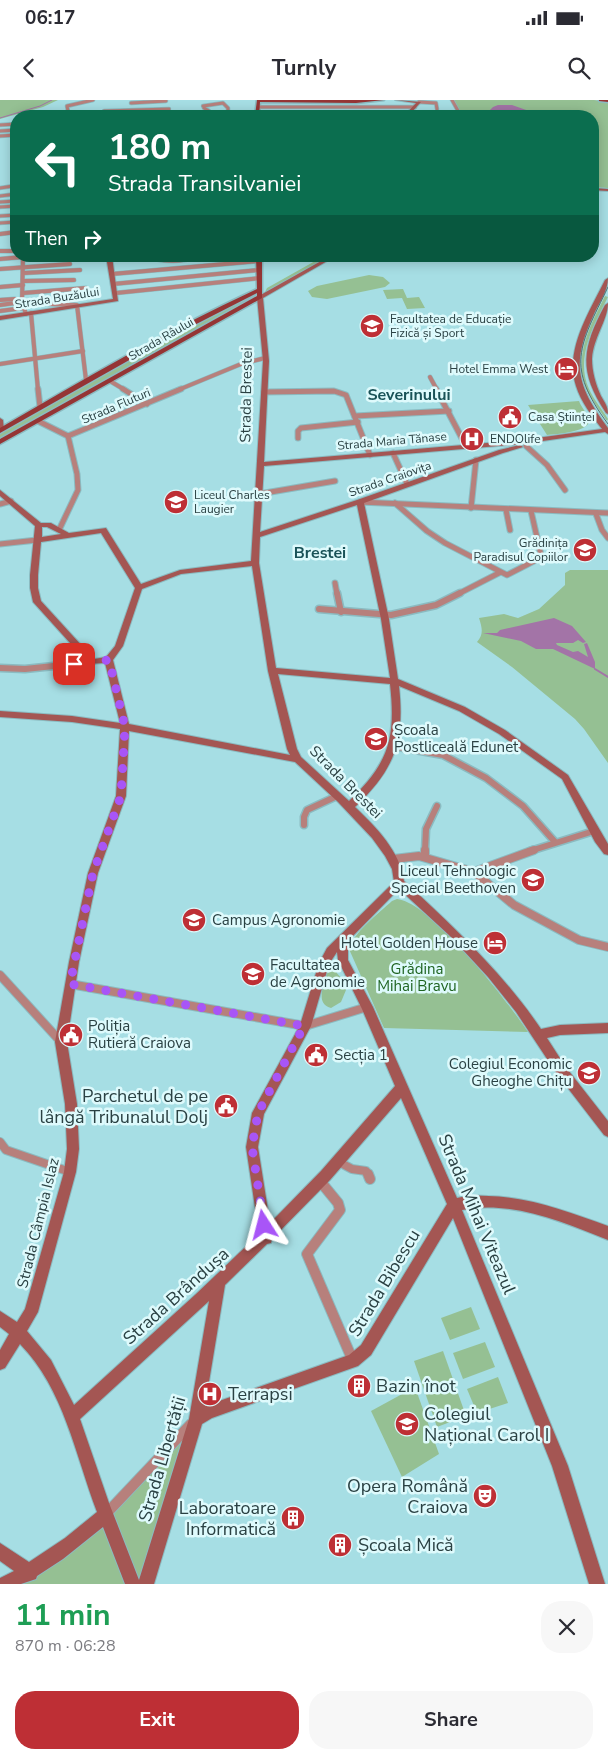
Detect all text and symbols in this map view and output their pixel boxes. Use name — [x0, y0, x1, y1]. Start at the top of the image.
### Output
text: 06:17 — [25, 5, 75, 31]
text: Turnly — [272, 53, 336, 83]
icon: back — [15, 54, 43, 82]
icon: search — [565, 54, 593, 82]
text: 180 m — [108, 124, 211, 171]
icon: left — [25, 130, 90, 195]
text: Strada Transilvaniei — [108, 169, 301, 199]
icon: right — [78, 225, 106, 253]
text: Then — [25, 226, 68, 252]
street label: Strada Buzăului — [14, 283, 100, 313]
place label: Facultatea de Educație Fizică și Sport — [390, 311, 511, 341]
school or university icon: Facultatea de Educație Fizică și Sport — [359, 313, 385, 339]
street label: Strada Râului — [125, 314, 197, 364]
street label: Strada Brestei — [235, 347, 257, 443]
hotel icon: Hotel Emma West — [553, 356, 579, 382]
place label: Hotel Emma West — [449, 361, 549, 377]
street label: Strada Fluturi — [79, 384, 153, 428]
district label: Severinului — [367, 384, 451, 406]
public building icon: Casa Științei — [497, 404, 523, 430]
place label: Casa Științei — [528, 409, 595, 425]
hospital icon: ENDOlife — [459, 426, 485, 452]
street label: Strada Maria Tănase — [337, 428, 447, 454]
place label: ENDOlife — [490, 431, 541, 447]
street label: Strada Craiovița — [347, 457, 433, 501]
place label: Liceul Charles Laugier — [194, 487, 270, 517]
school or university icon: Liceul Charles Laugier — [163, 489, 189, 515]
place label: Grădinița Paradisul Copiilor — [473, 535, 569, 565]
school or university icon: Grădinița Paradisul Copiilor — [572, 537, 598, 563]
district label: Brestei — [294, 542, 346, 564]
pin — [53, 643, 95, 685]
icon: arrive — [60, 650, 88, 678]
place label: Școala Postliceală Edunet — [394, 720, 519, 757]
school or university icon: Școala Postliceală Edunet — [363, 726, 389, 752]
street label: Strada Brestei — [305, 741, 387, 823]
place label: Liceul Tehnologic Special Beethoven — [391, 861, 516, 898]
school or university icon: Liceul Tehnologic Special Beethoven — [520, 867, 546, 893]
school or university icon: Campus Agronomie — [181, 907, 207, 933]
place label: Campus Agronomie — [212, 910, 345, 930]
hotel icon: Hotel Golden House — [482, 930, 508, 956]
place label: Hotel Golden House — [341, 933, 478, 953]
place label: Facultatea de Agronomie — [270, 955, 365, 992]
park label: Grădina Mihai Bravu — [377, 959, 457, 996]
school or university icon: Facultatea de Agronomie — [240, 961, 266, 987]
place label: Poliția Rutieră Craiova — [88, 1016, 191, 1053]
public building icon: Poliția Rutieră Craiova — [58, 1022, 84, 1048]
public building icon: Secția 1 — [303, 1042, 329, 1068]
place label: Secția 1 — [334, 1045, 388, 1065]
place label: Colegiul Economic Gheoghe Chițu — [449, 1054, 572, 1091]
school or university icon: Colegiul Economic Gheoghe Chițu — [576, 1060, 602, 1086]
place label: Parchetul de pe lângă Tribunalul Dolj — [39, 1084, 208, 1129]
public building icon: Parchetul de pe lângă Tribunalul Dolj — [213, 1093, 239, 1119]
street label: Strada Mihai Viteazul — [432, 1130, 522, 1298]
street label: Strada Câmpia Islaz — [12, 1156, 64, 1290]
position arrow — [237, 1198, 289, 1250]
street label: Strada Bibescu — [342, 1225, 426, 1341]
street label: Strada Brândușa — [118, 1242, 234, 1350]
building icon: Bazin înot — [346, 1373, 372, 1399]
place label: Bazin înot — [376, 1374, 456, 1398]
hospital icon: Terrapsi — [197, 1381, 223, 1407]
place label: Terrapsi — [228, 1382, 293, 1406]
street label: Strada Libertății — [133, 1394, 191, 1524]
place label: Colegiul Național Carol I — [424, 1402, 549, 1447]
school or university icon: Colegiul Național Carol I — [394, 1411, 420, 1437]
place label: Opera Română Craiova — [347, 1474, 468, 1519]
theatre icon: Opera Română Craiova — [472, 1483, 498, 1509]
place label: Laboratoare Informatică — [179, 1496, 276, 1541]
building icon: Laboratoare Informatică — [280, 1505, 306, 1531]
building icon: Școala Mică — [327, 1532, 353, 1558]
place label: Școala Mică — [358, 1533, 454, 1557]
text: 11 min — [15, 1595, 111, 1636]
button: close — [541, 1601, 593, 1653]
text: 870 m · 06:28 — [15, 1635, 116, 1657]
button: Exit — [15, 1691, 299, 1749]
button: Share — [309, 1691, 593, 1749]

